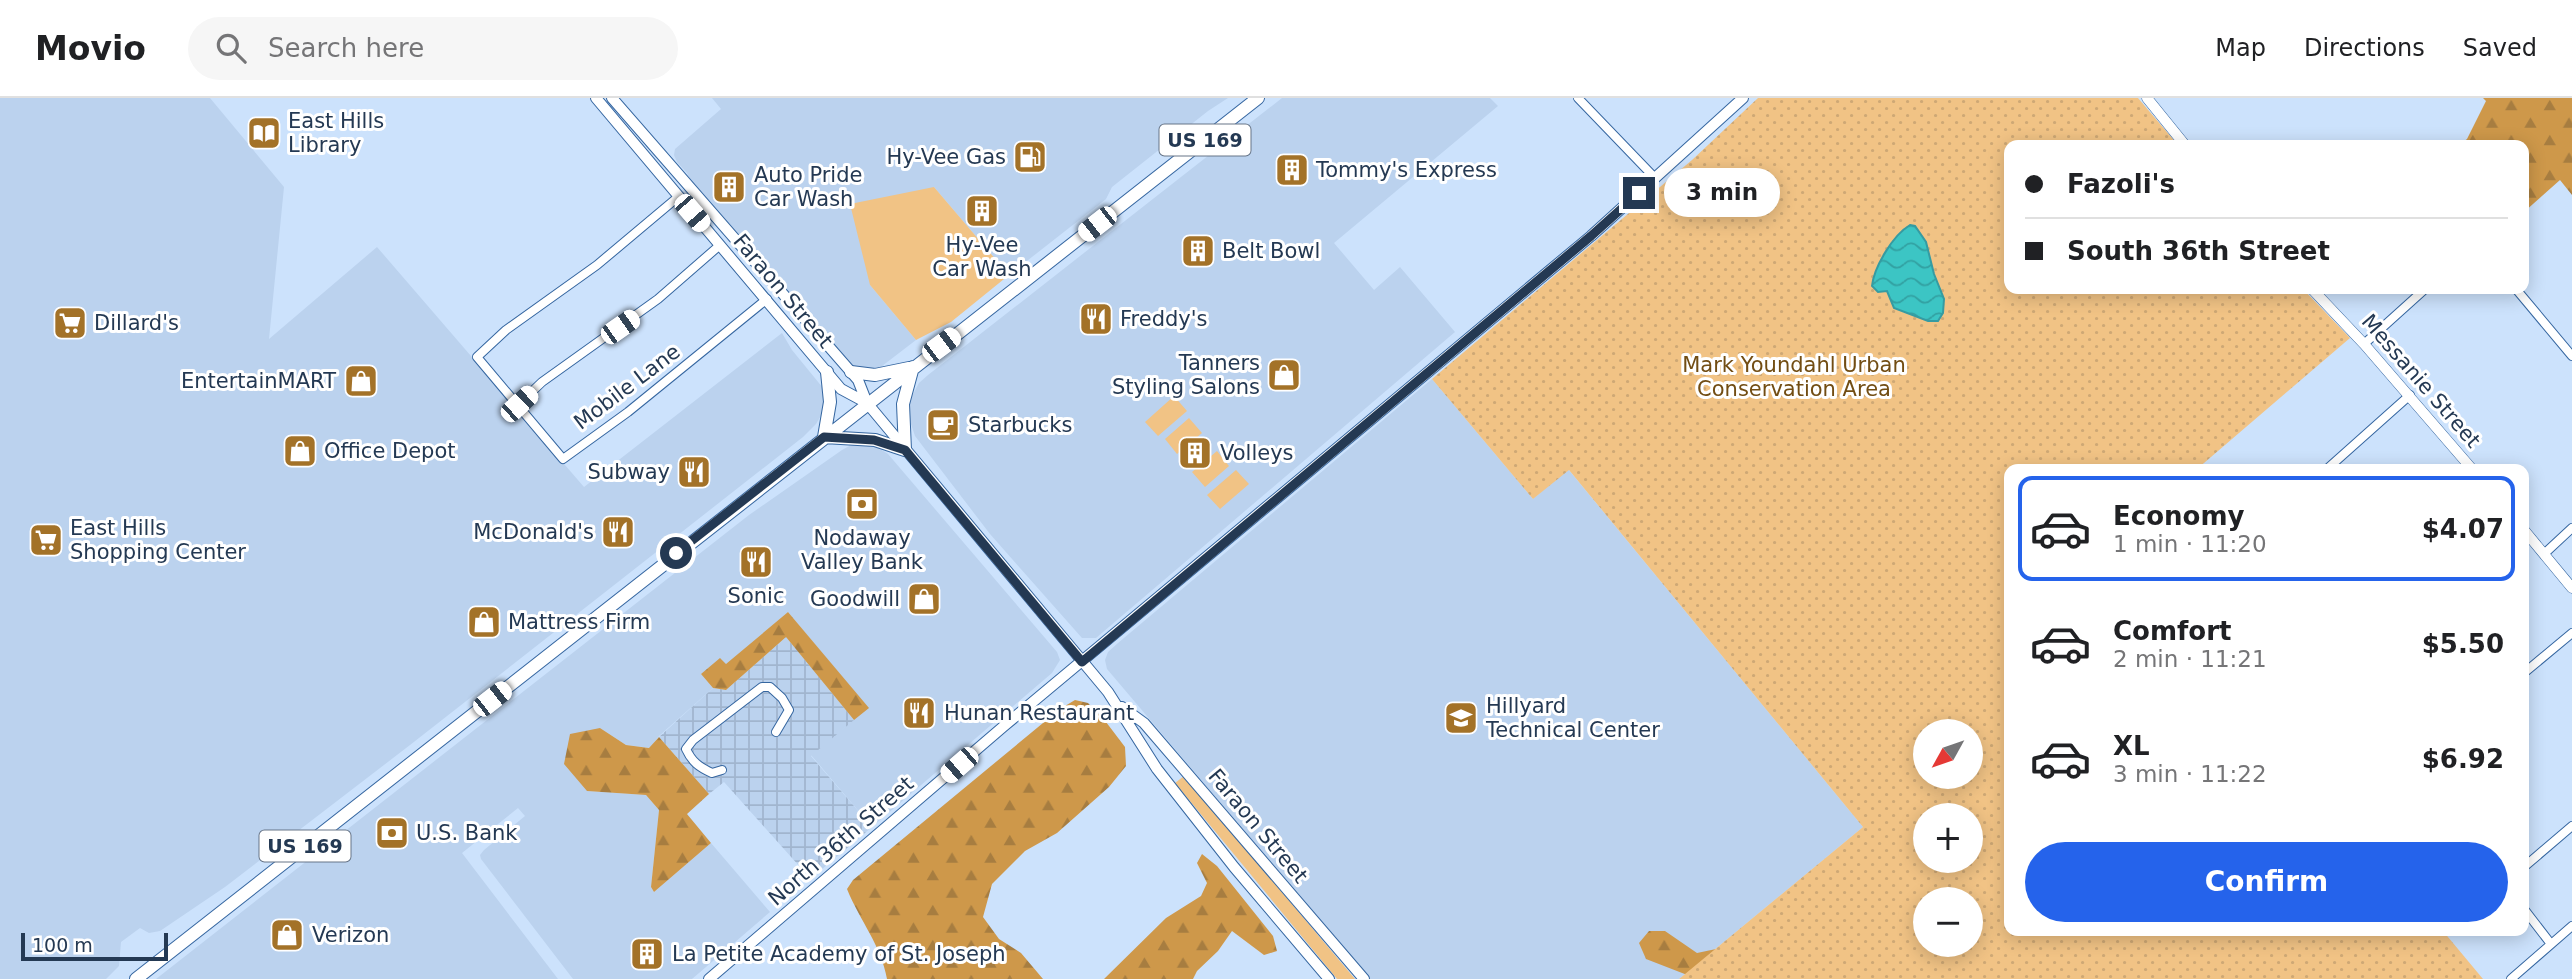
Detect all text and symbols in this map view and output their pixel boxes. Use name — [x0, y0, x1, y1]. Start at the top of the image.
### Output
search box — [188, 17, 678, 80]
text: Movio — [35, 29, 146, 68]
icon: search — [212, 29, 250, 67]
text: Search here — [268, 33, 424, 63]
text: Map — [2215, 34, 2266, 62]
text: Directions — [2304, 34, 2425, 62]
text: Saved — [2463, 34, 2537, 62]
place label: East Hills Library — [288, 109, 384, 157]
library icon: East Hills Library — [245, 114, 283, 152]
road number: US 169 — [1160, 124, 1250, 156]
fuel station icon: Hy-Vee Gas — [1011, 138, 1049, 176]
place label: Hy-Vee Gas — [886, 145, 1006, 169]
building icon: Tommy's Express — [1273, 151, 1311, 189]
place label: Tommy's Express — [1315, 158, 1497, 182]
place label: Auto Pride Car Wash — [754, 163, 862, 211]
building icon: Auto Pride Car Wash — [710, 168, 748, 206]
callout: 3 min — [1664, 168, 1779, 217]
text: Fazoli's — [2067, 169, 2175, 199]
route end — [1623, 177, 1655, 209]
text: 3 min — [1686, 179, 1758, 205]
car — [671, 190, 714, 236]
building icon: Hy-Vee Car Wash — [963, 192, 1001, 230]
car — [1074, 203, 1121, 245]
street label: Faraon Street — [728, 229, 838, 353]
building icon: Belt Bowl — [1179, 232, 1217, 270]
place label: Hy-Vee Car Wash — [932, 233, 1032, 281]
text: South 36th Street — [2067, 236, 2330, 266]
place label: Belt Bowl — [1222, 239, 1320, 263]
restaurant icon: Freddy's — [1077, 300, 1115, 338]
supermarket icon: Dillard's — [51, 304, 89, 342]
car — [597, 306, 644, 348]
place label: Freddy's — [1120, 307, 1207, 331]
street label: Messanie Street — [2357, 310, 2485, 452]
place label: Dillard's — [94, 311, 179, 335]
car — [918, 324, 965, 366]
street label: Mobile Lane — [569, 339, 685, 435]
place label: Tanners Styling Salons — [1112, 351, 1260, 399]
park label: Mark Youndahl Urban Conservation Area — [1682, 353, 1906, 401]
shop icon: Tanners Styling Salons — [1265, 356, 1303, 394]
shop icon: EntertainMART — [342, 362, 380, 400]
place label: EntertainMART — [181, 369, 336, 393]
car — [497, 382, 542, 426]
cafe icon: Starbucks — [924, 406, 962, 444]
place label: Starbucks — [968, 413, 1072, 437]
shop icon: Office Depot — [281, 432, 319, 470]
building icon: Volleys — [1176, 434, 1214, 472]
place label: Office Depot — [324, 439, 455, 463]
place label: Volleys — [1220, 441, 1294, 465]
restaurant icon: Subway — [675, 453, 713, 491]
place label: Subway — [588, 460, 670, 484]
bank icon: Nodaway Valley Bank — [843, 485, 881, 523]
icon: car — [2029, 497, 2092, 560]
text: Economy — [2113, 501, 2244, 531]
restaurant icon: McDonald's — [599, 513, 637, 551]
text: $4.07 — [2422, 514, 2504, 544]
place label: East Hills Shopping Center — [70, 516, 246, 564]
place label: McDonald's — [473, 520, 594, 544]
supermarket icon: East Hills Shopping Center — [27, 521, 65, 559]
place label: Nodaway Valley Bank — [801, 526, 924, 574]
text: 1 min · 11:20 — [2113, 531, 2267, 557]
route start — [660, 537, 692, 569]
restaurant icon: Sonic — [737, 543, 775, 581]
shop icon: Goodwill — [905, 580, 943, 618]
place label: Sonic — [728, 584, 784, 608]
place label: Goodwill — [810, 587, 900, 611]
shop icon: Mattress Firm — [465, 603, 503, 641]
place label: Mattress Firm — [508, 610, 650, 634]
icon: car — [2029, 612, 2092, 675]
text: Comfort — [2113, 616, 2231, 646]
text: $5.50 — [2422, 629, 2504, 659]
text: 2 min · 11:21 — [2113, 646, 2267, 672]
car — [469, 678, 516, 720]
restaurant icon: Hunan Restaurant — [900, 694, 938, 732]
place label: Hillyard Technical Center — [1485, 694, 1660, 742]
school or university icon: Hillyard Technical Center — [1442, 699, 1480, 737]
place label: Hunan Restaurant — [944, 701, 1134, 725]
north arrow — [1913, 719, 1983, 789]
map controls — [1913, 719, 1983, 957]
icon: car — [2029, 727, 2092, 790]
text: XL — [2113, 731, 2150, 761]
car — [937, 743, 982, 787]
text: $6.92 — [2422, 744, 2504, 774]
text: 3 min · 11:22 — [2113, 761, 2267, 787]
street label: Faraon Street — [1203, 764, 1313, 888]
street label: North 36th Street — [764, 772, 918, 910]
button: + — [1913, 803, 1983, 873]
bank icon: U.S. Bank — [373, 814, 411, 852]
place label: U.S. Bank — [416, 821, 518, 845]
road number: US 169 — [260, 831, 350, 862]
button: Confirm — [2025, 842, 2508, 922]
button: − — [1913, 887, 1983, 957]
shop icon: Verizon — [268, 916, 306, 954]
place label: Verizon — [312, 923, 389, 947]
scale bar — [21, 930, 168, 962]
text: 100 m — [32, 934, 93, 956]
building icon: La Petite Academy of St. Joseph — [628, 935, 666, 973]
place label: La Petite Academy of St. Joseph — [672, 942, 1006, 966]

